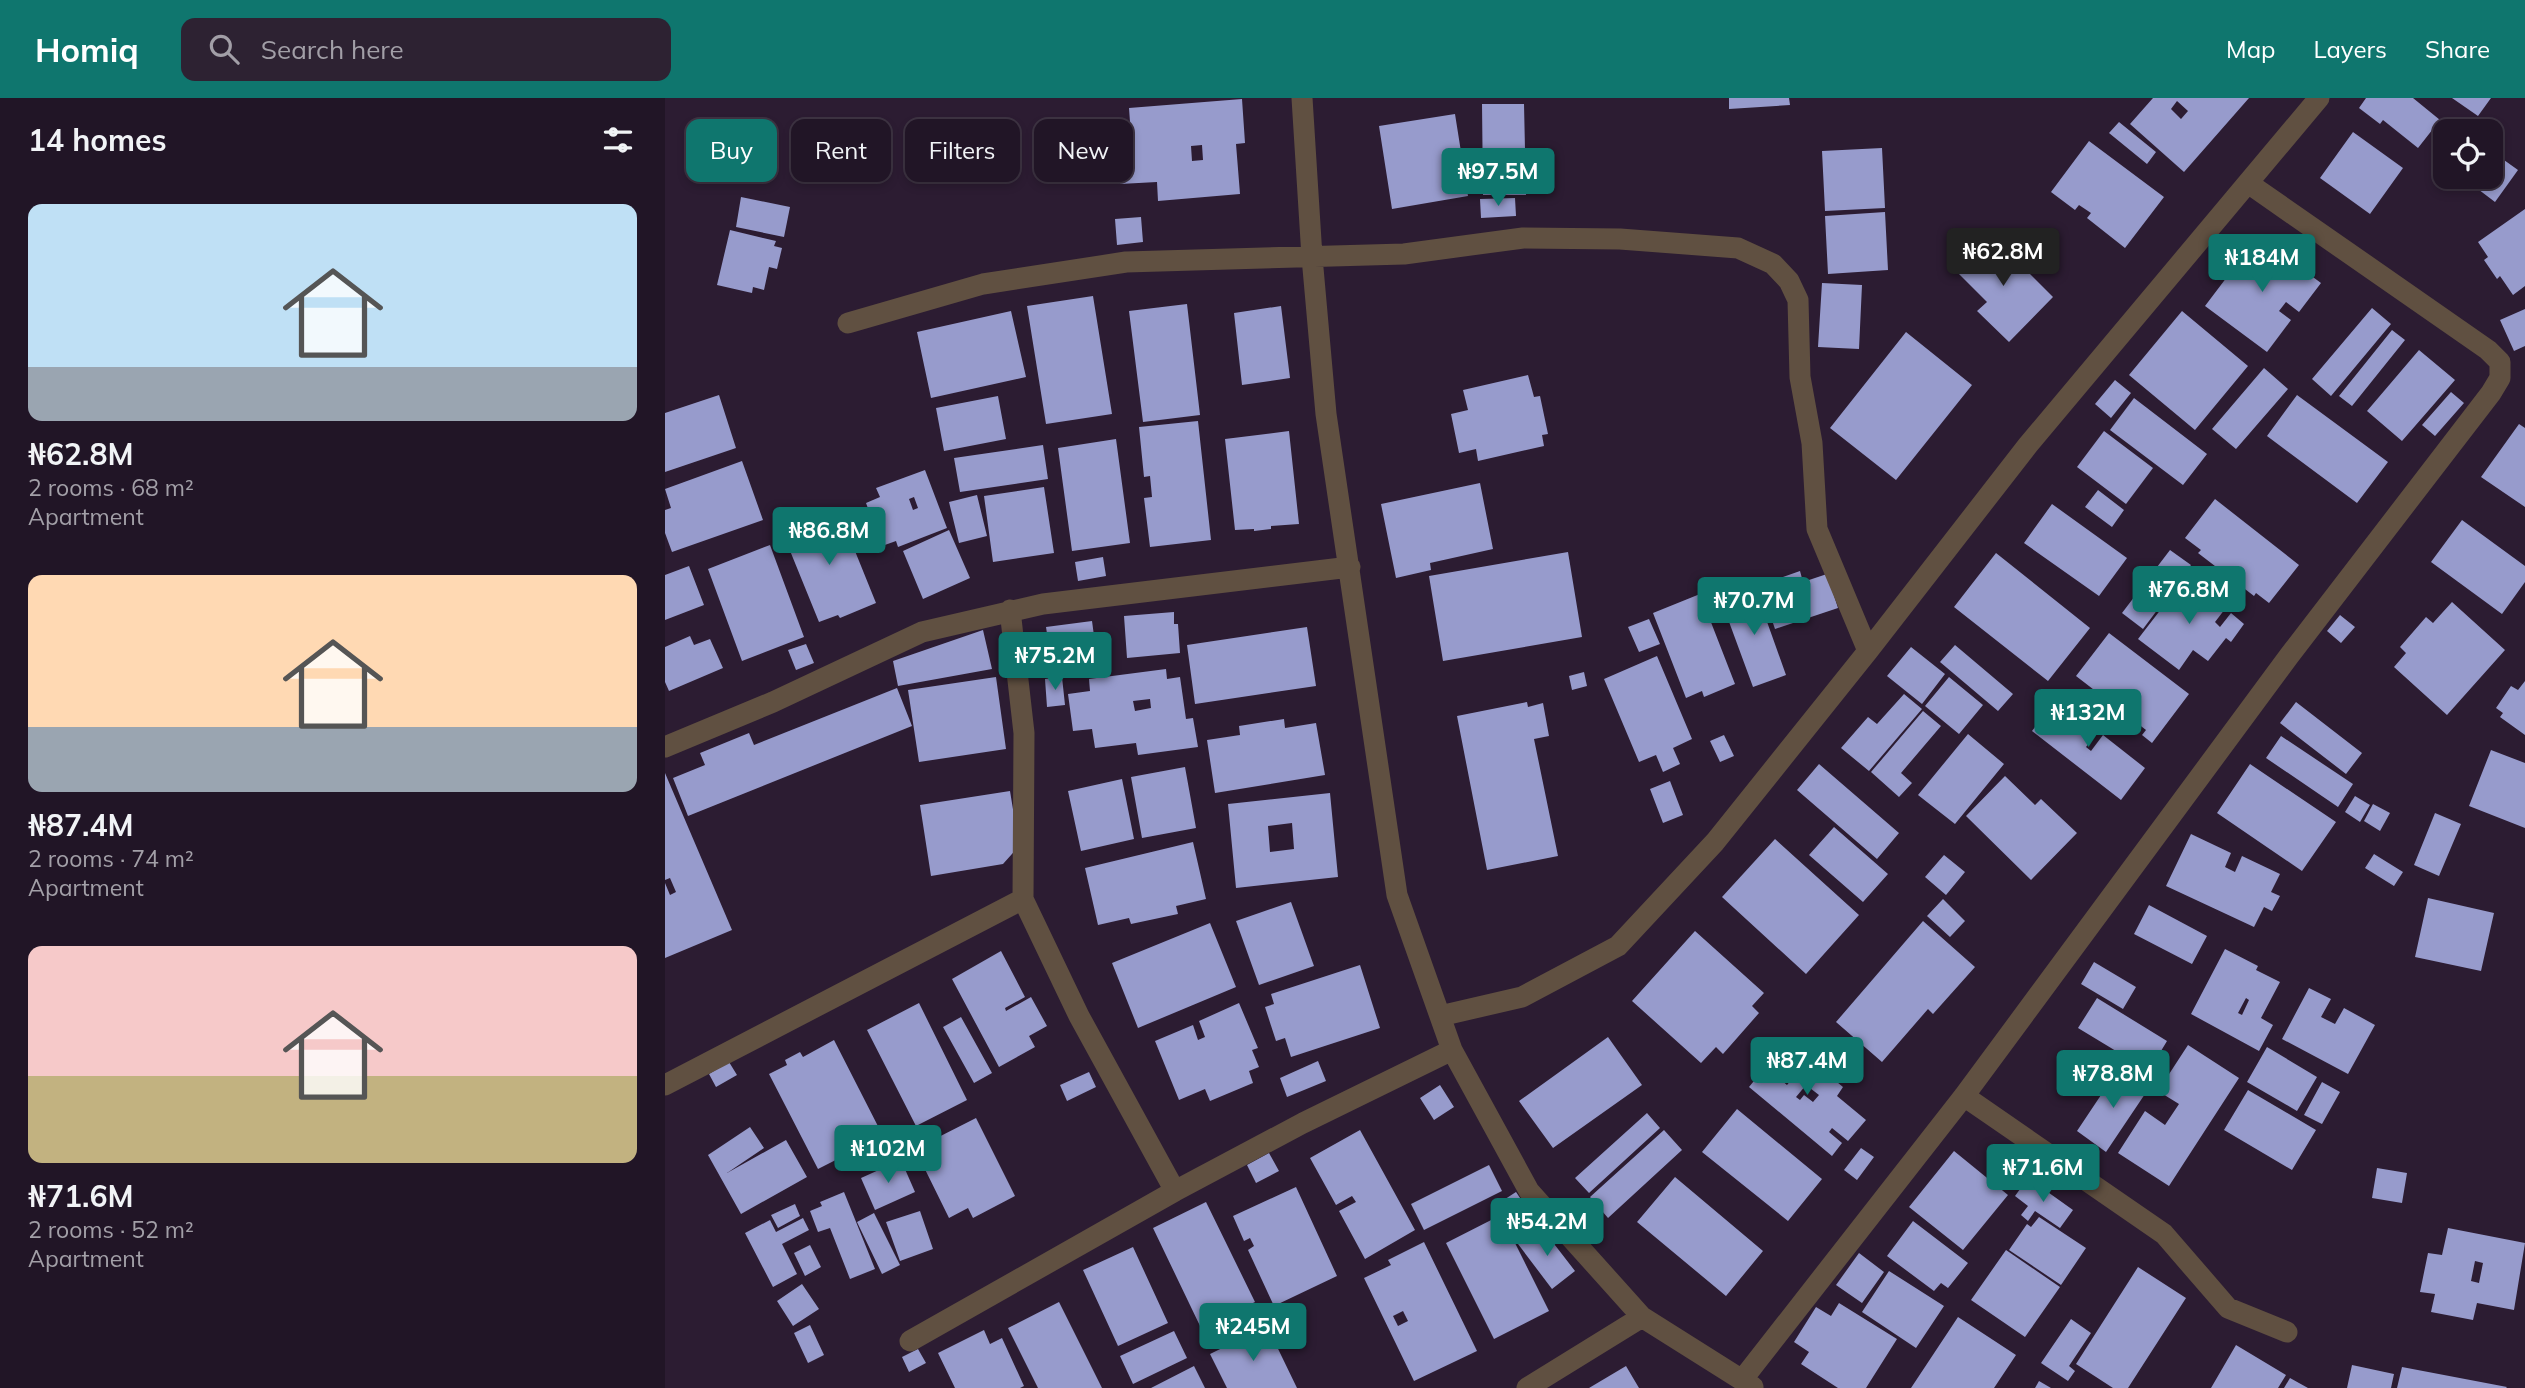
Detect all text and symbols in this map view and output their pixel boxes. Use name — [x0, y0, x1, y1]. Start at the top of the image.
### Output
search box — [181, 18, 671, 81]
text: Homiq — [35, 29, 139, 70]
icon: search — [205, 30, 243, 68]
text: Search here — [261, 33, 404, 66]
text: Map — [2226, 34, 2275, 64]
text: Layers — [2313, 34, 2387, 64]
text: Share — [2425, 34, 2490, 64]
chip: Buy — [686, 119, 777, 182]
chip: Rent — [791, 119, 891, 182]
chip: Filters — [905, 119, 1020, 182]
chip: New — [1034, 119, 1133, 182]
map controls — [2433, 119, 2503, 189]
button: locate — [2433, 119, 2503, 189]
text: 14 homes — [28, 121, 167, 159]
icon: filters — [599, 121, 637, 159]
pin: ₦97.5M — [1441, 148, 1555, 208]
text: ₦97.5M — [1458, 156, 1538, 185]
pin: ₦62.8M — [1946, 228, 2060, 288]
pin: ₦184M — [2213, 234, 2311, 294]
text: ₦62.8M — [1963, 236, 2043, 265]
text: ₦184M — [2224, 242, 2300, 271]
icon: home — [270, 250, 396, 376]
text: ₦62.8M — [28, 435, 134, 473]
text: 2 rooms · 68 m² — [28, 473, 194, 502]
text: Apartment — [28, 502, 144, 531]
pin: ₦86.8M — [772, 508, 886, 567]
text: ₦86.8M — [789, 515, 869, 544]
pin: ₦76.8M — [2132, 566, 2246, 626]
text: ₦76.8M — [2149, 574, 2229, 603]
pin: ₦70.7M — [1697, 578, 1811, 637]
text: ₦70.7M — [1714, 585, 1794, 614]
icon: home — [270, 621, 396, 747]
pin: ₦75.2M — [998, 632, 1112, 692]
text: ₦75.2M — [1015, 640, 1095, 669]
pin: ₦132M — [2039, 690, 2137, 749]
text: ₦132M — [2050, 697, 2126, 726]
text: ₦87.4M — [28, 806, 134, 844]
text: 2 rooms · 74 m² — [28, 844, 194, 873]
text: Apartment — [28, 873, 144, 902]
icon: home — [270, 992, 396, 1118]
pin: ₦87.4M — [1750, 1038, 1864, 1097]
text: ₦87.4M — [1767, 1045, 1847, 1074]
pin: ₦78.8M — [2056, 1051, 2170, 1110]
text: ₦78.8M — [2073, 1058, 2153, 1087]
pin: ₦102M — [839, 1126, 937, 1185]
text: ₦102M — [850, 1133, 926, 1162]
pin: ₦71.6M — [1986, 1144, 2100, 1204]
text: ₦71.6M — [2003, 1152, 2083, 1181]
text: ₦71.6M — [28, 1177, 134, 1215]
pin: ₦54.2M — [1490, 1198, 1604, 1258]
text: ₦54.2M — [1507, 1206, 1587, 1235]
text: 2 rooms · 52 m² — [28, 1215, 194, 1244]
text: Apartment — [28, 1244, 144, 1273]
pin: ₦245M — [1204, 1304, 1302, 1363]
text: ₦245M — [1215, 1311, 1291, 1340]

